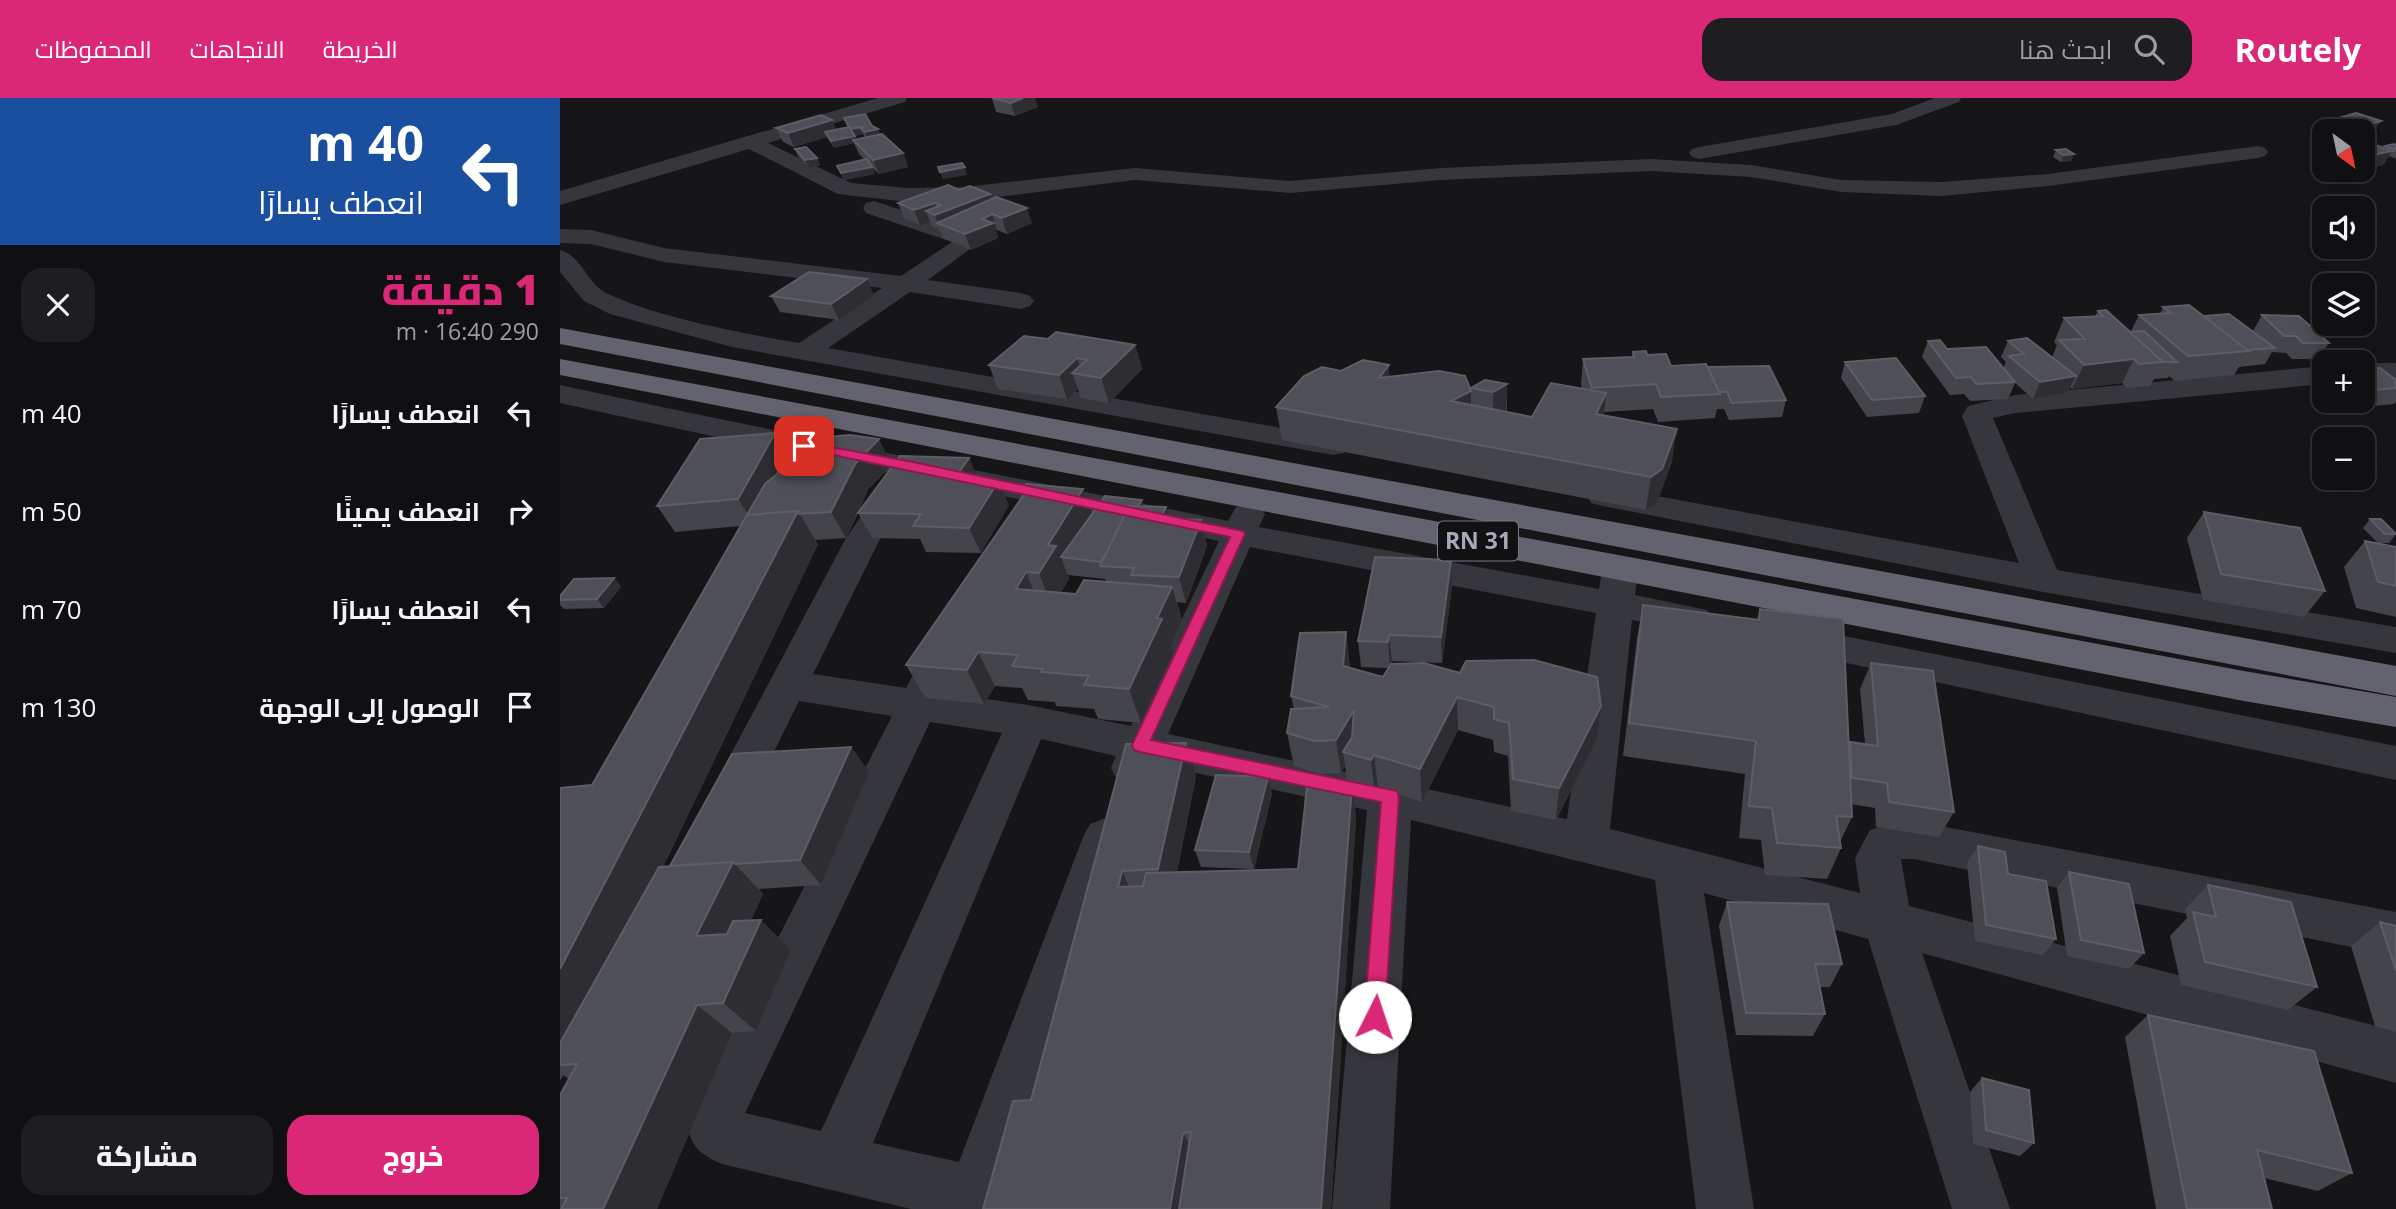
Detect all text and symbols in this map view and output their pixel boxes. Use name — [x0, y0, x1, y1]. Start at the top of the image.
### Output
search box — [1702, 18, 2192, 81]
text: Routely — [2234, 27, 2361, 72]
icon: search — [2130, 30, 2168, 68]
text: ابحث هنا — [2019, 31, 2112, 67]
text: المحفوظات — [35, 32, 152, 65]
text: الاتجاهات — [190, 32, 285, 65]
text: الخريطة — [323, 32, 398, 65]
text: 40 m — [307, 109, 424, 175]
north arrow — [2312, 119, 2375, 182]
map controls — [2312, 119, 2375, 490]
icon: left — [448, 126, 539, 217]
text: انعطف يسارًا — [258, 180, 424, 223]
button: sound — [2312, 196, 2375, 259]
text: 1 دقيقة — [382, 260, 539, 317]
button: close — [21, 268, 95, 342]
button: layers — [2312, 273, 2375, 336]
text: 290 m · 16:40 — [396, 315, 539, 347]
button: + — [2312, 350, 2375, 413]
icon: left — [501, 394, 539, 432]
text: 40 m — [21, 395, 82, 431]
text: انعطف يسارًا — [331, 395, 480, 431]
pin — [774, 416, 834, 476]
icon: arrive — [785, 427, 823, 465]
button: − — [2312, 427, 2375, 490]
icon: right — [501, 492, 539, 530]
text: 50 m — [21, 493, 82, 529]
text: انعطف يمينًا — [335, 493, 480, 529]
road number: RN 31 — [1438, 522, 1518, 560]
icon: left — [501, 590, 539, 628]
text: 70 m — [21, 591, 82, 627]
text: انعطف يسارًا — [331, 591, 480, 627]
icon: arrive — [501, 688, 539, 726]
text: 130 m — [21, 689, 96, 725]
text: الوصول إلى الوجهة — [259, 689, 480, 725]
position arrow — [1338, 980, 1412, 1054]
button: مشاركة — [21, 1115, 273, 1195]
button: خروج — [287, 1115, 539, 1195]

